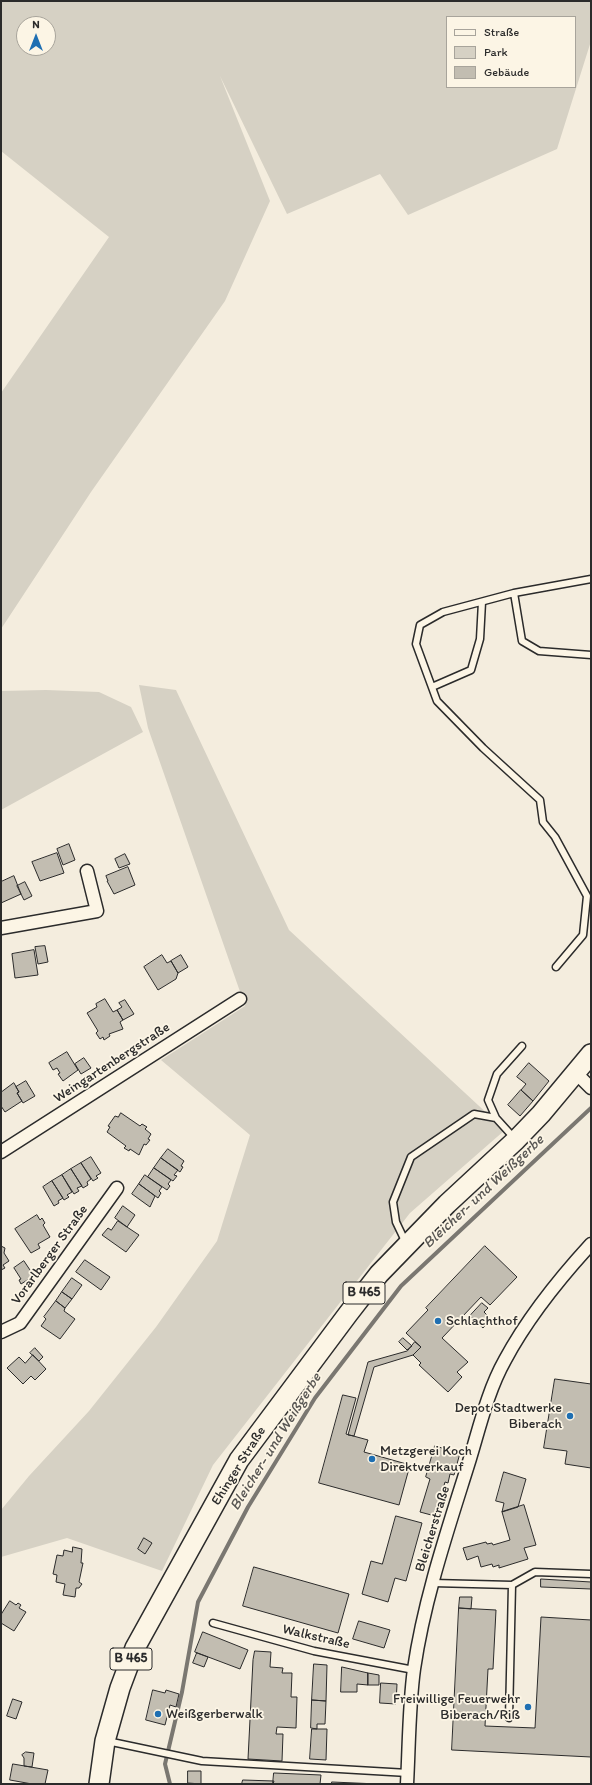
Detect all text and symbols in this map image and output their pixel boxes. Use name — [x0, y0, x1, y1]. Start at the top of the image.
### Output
north arrow — [16, 16, 56, 56]
legend — [446, 16, 576, 88]
text: N — [32, 18, 40, 31]
text: Straße — [484, 25, 519, 39]
text: Park — [484, 45, 508, 59]
text: Gebäude — [484, 65, 529, 79]
street label: Weingartenbergstraße — [51, 1019, 173, 1107]
water label: Bleicher- und Weißgerbe — [420, 1131, 548, 1253]
street label: Vorarlberger Straße — [8, 1202, 92, 1308]
road number: B 465 — [343, 1282, 385, 1304]
place label: Schlachthof — [446, 1313, 518, 1329]
marker: Schlachthof — [433, 1316, 443, 1326]
water label: Bleicher- und Weißgerbe — [226, 1370, 326, 1514]
place label: Depot Stadtwerke Biberach — [455, 1400, 562, 1432]
marker: Depot Stadtwerke Biberach — [565, 1411, 575, 1421]
street label: Ehinger Straße — [208, 1423, 270, 1509]
place label: Metzgerei Koch Direktverkauf — [380, 1443, 472, 1476]
marker: Metzgerei Koch Direktverkauf — [367, 1454, 377, 1464]
street label: Bleicherstraße — [412, 1484, 454, 1574]
street label: Walkstraße — [281, 1621, 351, 1653]
road number: B 465 — [110, 1648, 152, 1670]
place label: Freiwillige Feuerwehr Biberach/Riß — [393, 1691, 520, 1724]
marker: Freiwillige Feuerwehr Biberach/Riß — [523, 1702, 533, 1712]
place label: Weißgerberwalk — [166, 1706, 263, 1722]
marker: Weißgerberwalk — [153, 1709, 163, 1719]

